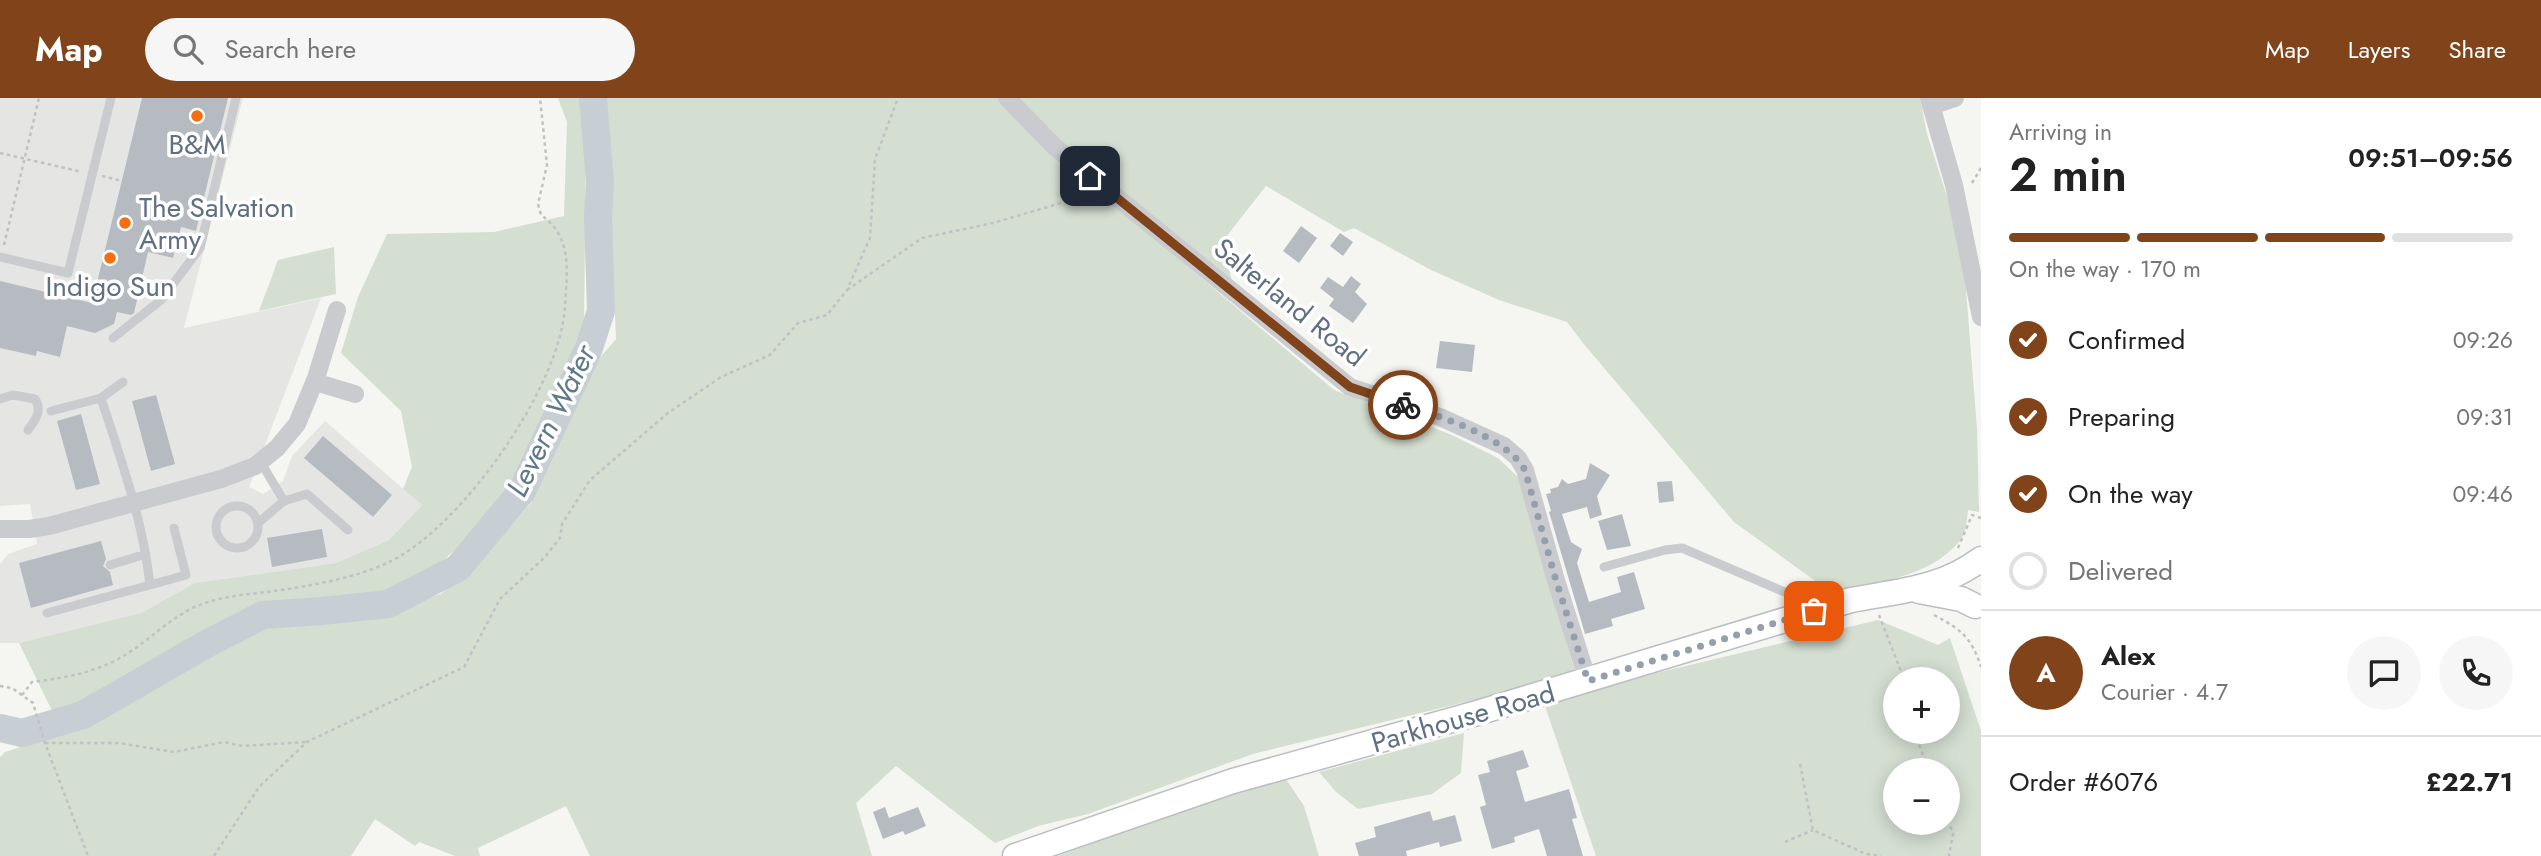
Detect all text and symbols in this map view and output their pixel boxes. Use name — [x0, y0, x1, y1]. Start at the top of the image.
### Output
search box — [145, 18, 635, 81]
text: Map — [35, 26, 103, 73]
icon: search — [169, 30, 207, 68]
text: Search here — [225, 30, 356, 68]
text: Map — [2265, 32, 2310, 67]
text: Layers — [2348, 32, 2410, 67]
text: Share — [2448, 32, 2506, 67]
marker: B&M — [189, 108, 205, 124]
text: Arriving in — [2009, 115, 2112, 149]
place label: B&M — [168, 124, 226, 165]
text: 09:51–09:56 — [2348, 139, 2513, 177]
text: 2 min — [2009, 142, 2127, 208]
pin — [1060, 146, 1120, 206]
icon: home — [1071, 157, 1109, 195]
place label: The Salvation Army — [139, 187, 295, 260]
marker: The Salvation Army — [117, 215, 133, 231]
street label: Salterland Road — [1205, 228, 1375, 377]
marker: Indigo Sun — [102, 250, 118, 266]
text: On the way · 170 m — [2009, 252, 2201, 286]
place label: Indigo Sun — [45, 266, 175, 307]
icon: check — [2009, 321, 2047, 359]
text: Confirmed — [2068, 321, 2185, 359]
text: 09:26 — [2453, 323, 2513, 357]
water label: Levern Water — [495, 336, 607, 504]
courier — [1368, 370, 1438, 440]
icon: bike — [1384, 386, 1422, 424]
icon: check — [2009, 398, 2047, 436]
text: Preparing — [2068, 398, 2175, 436]
text: 09:31 — [2456, 400, 2513, 434]
icon: check — [2009, 475, 2047, 513]
text: On the way — [2068, 475, 2193, 513]
text: 09:46 — [2452, 477, 2513, 511]
text: Delivered — [2068, 552, 2173, 590]
pin — [1784, 581, 1844, 641]
icon: bag — [1795, 592, 1833, 630]
button: chat — [2347, 636, 2421, 710]
button: phone — [2439, 636, 2513, 710]
text: Alex — [2101, 637, 2155, 675]
text: A — [2036, 654, 2056, 692]
map controls — [1883, 667, 1960, 835]
button: + — [1883, 667, 1960, 744]
street label: Parkhouse Road — [1367, 672, 1560, 763]
text: Courier · 4.7 — [2101, 675, 2228, 709]
button: − — [1883, 758, 1960, 835]
text: Order #6076 — [2009, 763, 2158, 801]
text: £22.71 — [2426, 763, 2513, 801]

